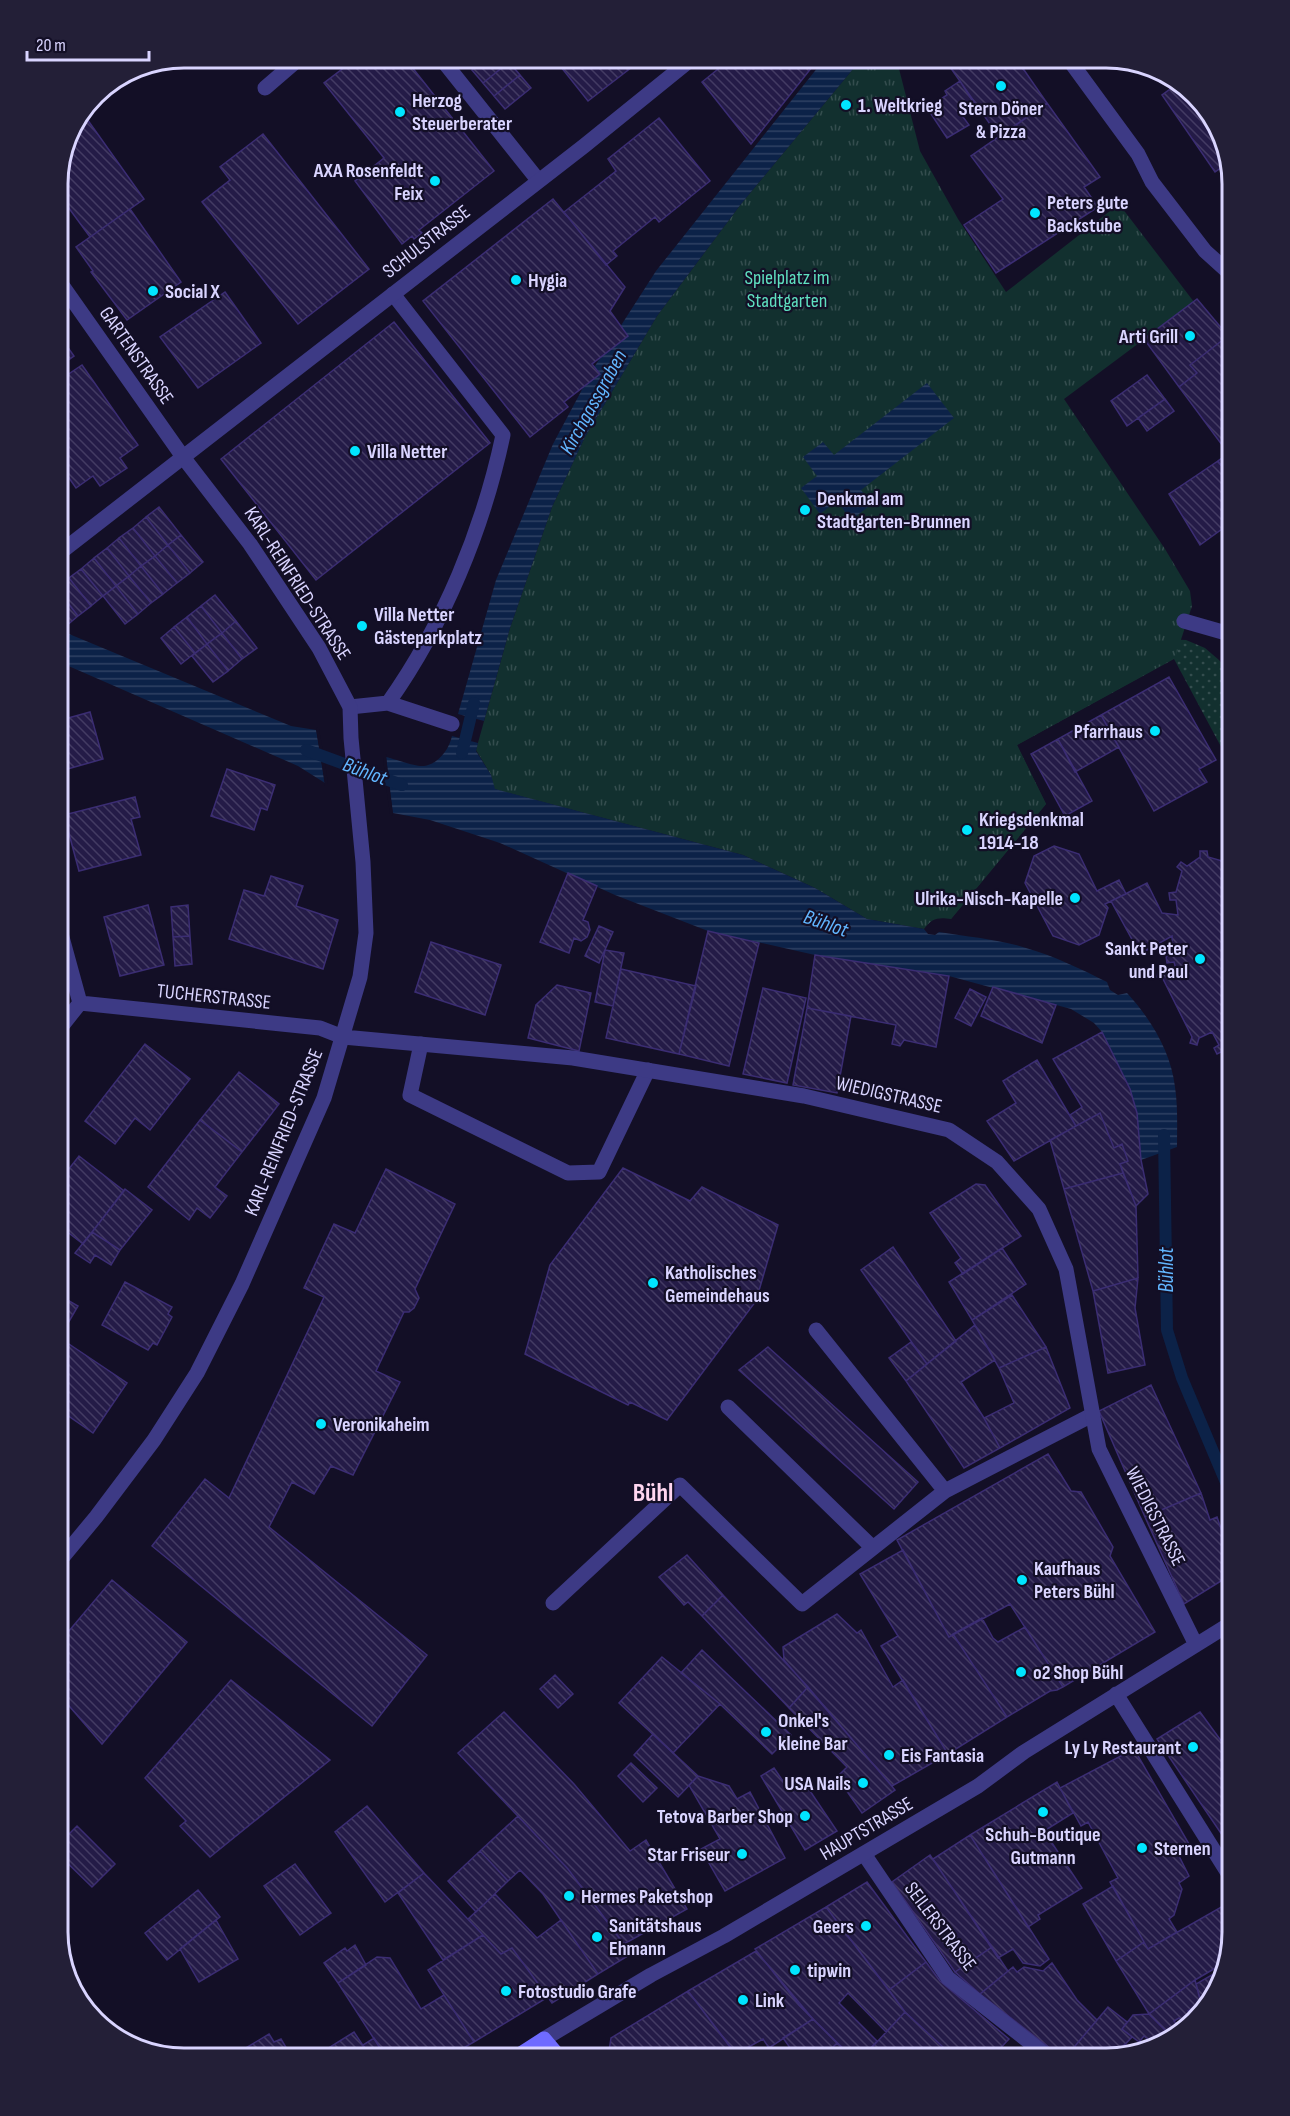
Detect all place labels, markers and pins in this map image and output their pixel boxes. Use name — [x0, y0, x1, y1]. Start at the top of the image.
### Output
marker: Stern Döner & Pizza — [994, 79, 1008, 93]
place label: Herzog Steuerberater — [412, 89, 512, 136]
place label: 1. Weltkrieg — [858, 94, 943, 118]
place label: Stern Döner & Pizza — [959, 97, 1043, 144]
marker: 1. Weltkrieg — [839, 98, 853, 112]
marker: Herzog Steuerberater — [393, 105, 407, 119]
place label: AXA Rosenfeldt Feix — [313, 159, 424, 206]
marker: AXA Rosenfeldt Feix — [428, 174, 442, 188]
place label: Peters gute Backstube — [1047, 191, 1129, 238]
marker: Peters gute Backstube — [1028, 206, 1042, 220]
place label: Hygia — [528, 269, 567, 293]
marker: Hygia — [509, 273, 523, 287]
place label: Social X — [165, 280, 221, 304]
marker: Social X — [146, 284, 160, 298]
place label: Arti Grill — [1118, 325, 1178, 349]
marker: Arti Grill — [1183, 329, 1197, 343]
place label: Villa Netter — [367, 440, 447, 464]
marker: Villa Netter — [348, 444, 362, 458]
place label: Denkmal am Stadtgarten-Brunnen — [817, 487, 970, 534]
marker: Denkmal am Stadtgarten-Brunnen — [798, 503, 812, 517]
place label: Villa Netter Gästeparkplatz — [374, 603, 482, 650]
marker: Villa Netter Gästeparkplatz — [355, 619, 369, 633]
place label: Pfarrhaus — [1074, 720, 1143, 744]
marker: Pfarrhaus — [1148, 724, 1162, 738]
place label: Kriegsdenkmal 1914-18 — [979, 808, 1084, 855]
marker: Kriegsdenkmal 1914-18 — [960, 823, 974, 837]
place label: Ulrika-Nisch-Kapelle — [915, 887, 1063, 911]
marker: Ulrika-Nisch-Kapelle — [1068, 891, 1082, 905]
place label: Sankt Peter und Paul — [1105, 937, 1188, 984]
marker: Sankt Peter und Paul — [1193, 952, 1207, 966]
place label: Katholisches Gemeindehaus — [665, 1261, 770, 1308]
marker: Katholisches Gemeindehaus — [646, 1276, 660, 1290]
place label: Veronikaheim — [333, 1413, 430, 1437]
marker: Veronikaheim — [314, 1417, 328, 1431]
place label: Kaufhaus Peters Bühl — [1034, 1557, 1115, 1604]
marker: Kaufhaus Peters Bühl — [1015, 1573, 1029, 1587]
place label: o2 Shop Bühl — [1033, 1661, 1123, 1685]
marker: o2 Shop Bühl — [1014, 1665, 1028, 1679]
place label: Onkel's kleine Bar — [778, 1709, 848, 1756]
marker: Onkel's kleine Bar — [759, 1725, 773, 1739]
place label: Ly Ly Restaurant — [1064, 1736, 1181, 1760]
marker: Ly Ly Restaurant — [1186, 1740, 1200, 1754]
place label: Eis Fantasia — [901, 1744, 984, 1768]
marker: Eis Fantasia — [882, 1748, 896, 1762]
place label: USA Nails — [784, 1772, 851, 1796]
marker: USA Nails — [856, 1776, 870, 1790]
place label: Tetova Barber Shop — [657, 1805, 793, 1829]
marker: Schuh-Boutique Gutmann — [1036, 1805, 1050, 1819]
marker: Tetova Barber Shop — [798, 1809, 812, 1823]
place label: Schuh-Boutique Gutmann — [985, 1823, 1101, 1870]
place label: Sternen — [1154, 1837, 1211, 1861]
marker: Sternen — [1135, 1841, 1149, 1855]
place label: Star Friseur — [647, 1843, 730, 1867]
marker: Star Friseur — [735, 1847, 749, 1861]
place label: Hermes Paketshop — [581, 1885, 713, 1909]
marker: Hermes Paketshop — [562, 1889, 576, 1903]
place label: Sanitätshaus Ehmann — [609, 1914, 702, 1961]
place label: Geers — [813, 1915, 854, 1939]
marker: Geers — [859, 1919, 873, 1933]
marker: Sanitätshaus Ehmann — [590, 1930, 604, 1944]
place label: tipwin — [807, 1959, 851, 1983]
marker: tipwin — [788, 1963, 802, 1977]
place label: Fotostudio Grafe — [518, 1980, 637, 2004]
marker: Fotostudio Grafe — [499, 1984, 513, 1998]
place label: Link — [755, 1989, 785, 2013]
marker: Link — [736, 1993, 750, 2007]

